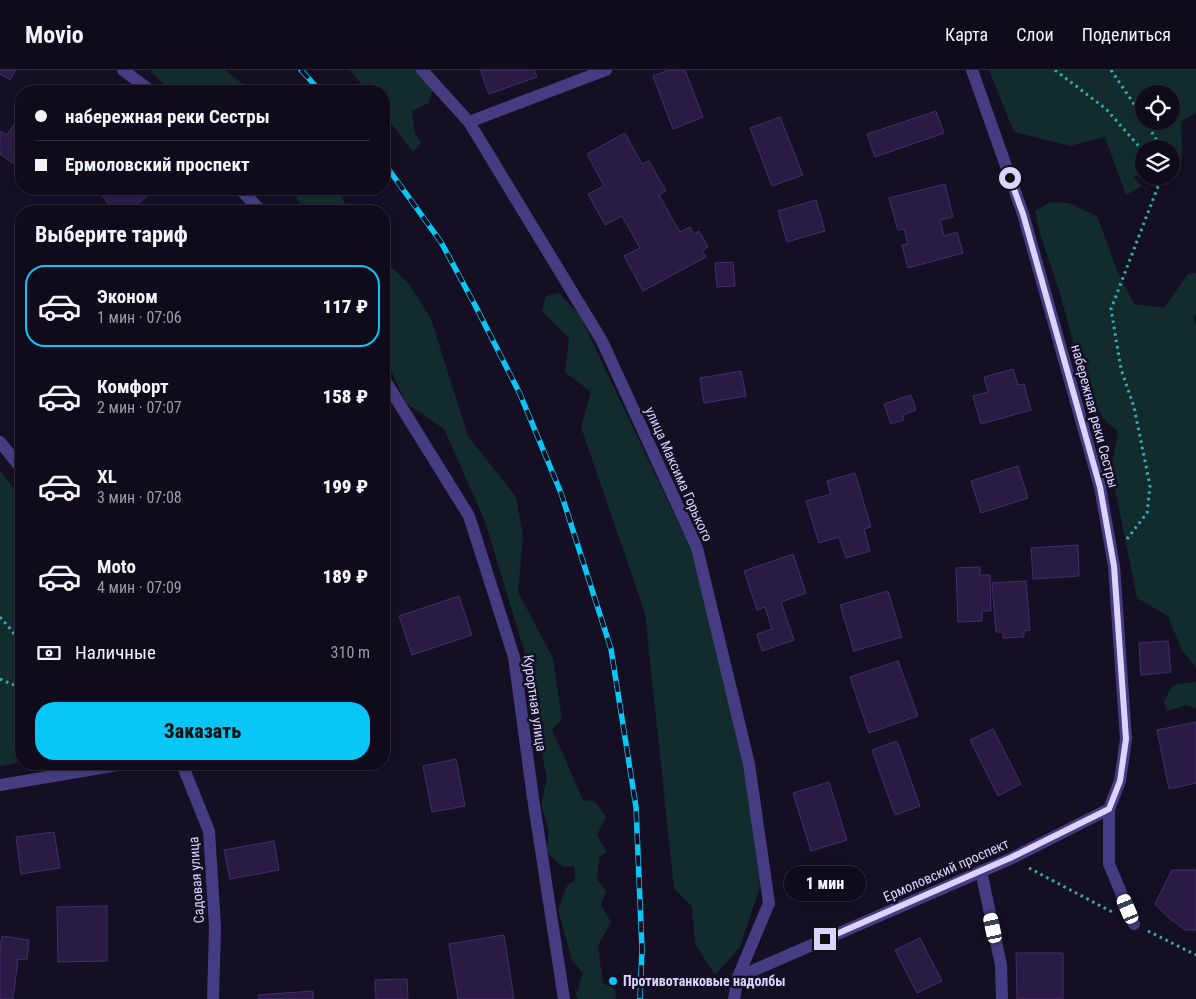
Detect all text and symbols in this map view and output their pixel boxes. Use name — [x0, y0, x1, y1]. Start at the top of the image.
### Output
text: Movio — [25, 21, 84, 49]
text: Карта — [945, 24, 988, 45]
text: Слои — [1016, 24, 1054, 45]
text: Поделиться — [1082, 24, 1171, 45]
map controls — [1135, 85, 1180, 185]
button: locate — [1135, 85, 1180, 130]
text: набережная реки Сестры — [65, 105, 270, 128]
button: layers — [1135, 140, 1180, 185]
text: Ермоловский проспект — [65, 153, 250, 176]
route start — [999, 167, 1021, 189]
text: Выберите тариф — [35, 222, 188, 247]
icon: car — [37, 284, 82, 329]
text: Эконом — [97, 285, 158, 308]
text: 117 ₽ — [323, 295, 368, 318]
text: 1 мин · 07:06 — [97, 308, 182, 327]
street label: набережная реки Сестры — [1068, 343, 1122, 489]
icon: car — [37, 374, 82, 419]
text: Комфорт — [97, 375, 169, 398]
text: 158 ₽ — [323, 385, 368, 408]
text: 2 мин · 07:07 — [97, 398, 182, 417]
street label: улица Максима Горького — [642, 404, 716, 544]
icon: car — [37, 464, 82, 509]
text: XL — [97, 465, 117, 488]
text: 199 ₽ — [323, 475, 368, 498]
text: 3 мин · 07:08 — [97, 488, 182, 507]
icon: car — [37, 554, 82, 599]
text: Moto — [97, 555, 136, 578]
text: 189 ₽ — [323, 565, 368, 588]
text: 4 мин · 07:09 — [97, 578, 182, 597]
icon: cash — [35, 639, 63, 667]
text: Наличные — [75, 641, 156, 664]
text: 310 m — [331, 643, 370, 662]
street label: Курортная улица — [520, 654, 550, 752]
button: Заказать — [35, 702, 370, 760]
street label: Ермоловский проспект — [881, 835, 1011, 905]
street label: Садовая улица — [185, 836, 207, 924]
callout: 1 мин — [784, 866, 866, 902]
text: 1 мин — [806, 874, 844, 893]
car — [1115, 892, 1140, 926]
car — [982, 912, 1003, 944]
route end — [814, 928, 836, 950]
place label: Противотанковые надолбы — [623, 973, 786, 989]
marker: Противотанковые надолбы — [607, 975, 619, 987]

